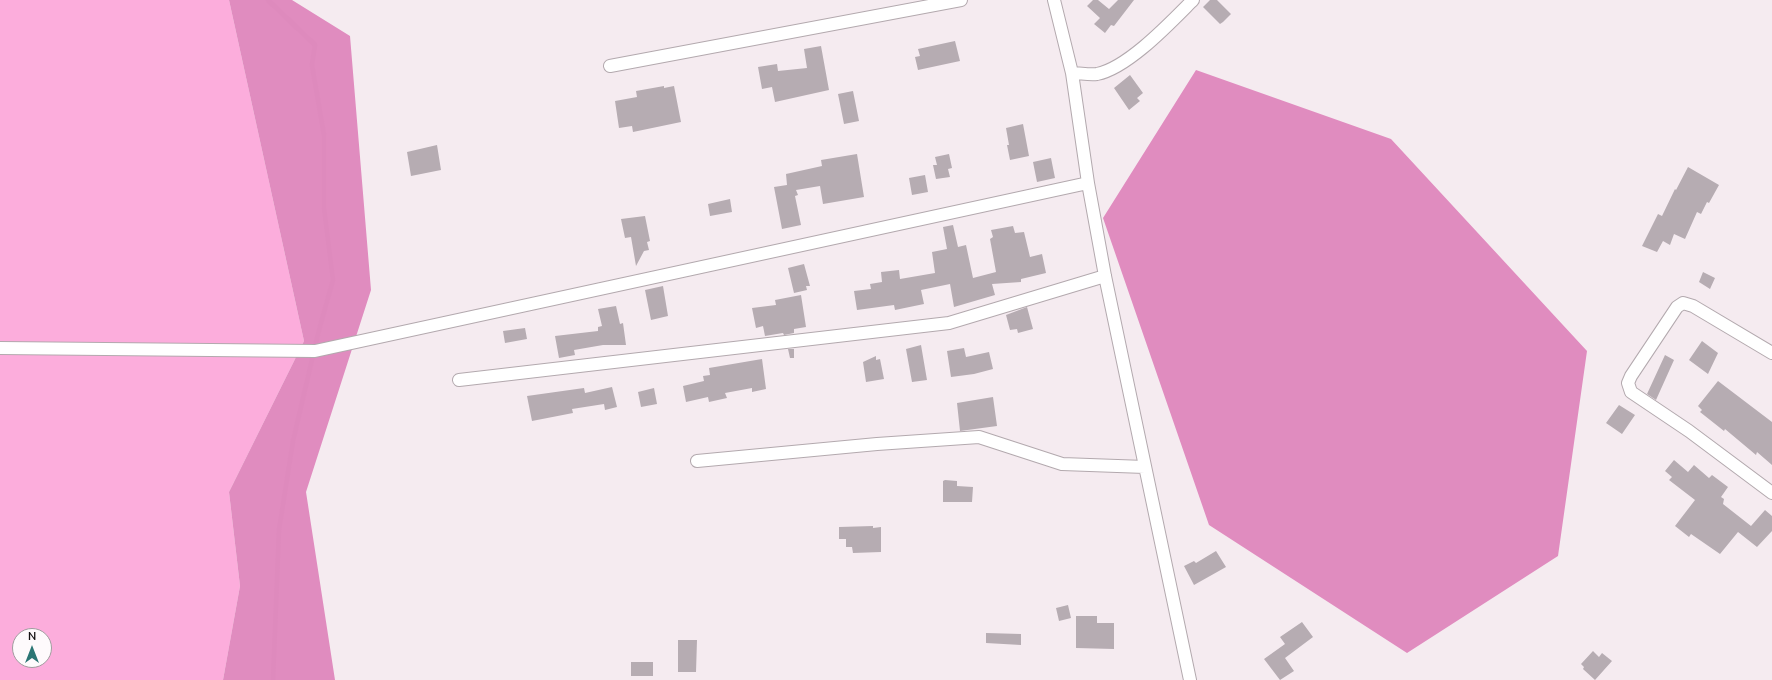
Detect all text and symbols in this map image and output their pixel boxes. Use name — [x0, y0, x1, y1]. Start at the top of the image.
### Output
north arrow — [12, 628, 52, 668]
text: N — [28, 629, 36, 644]

